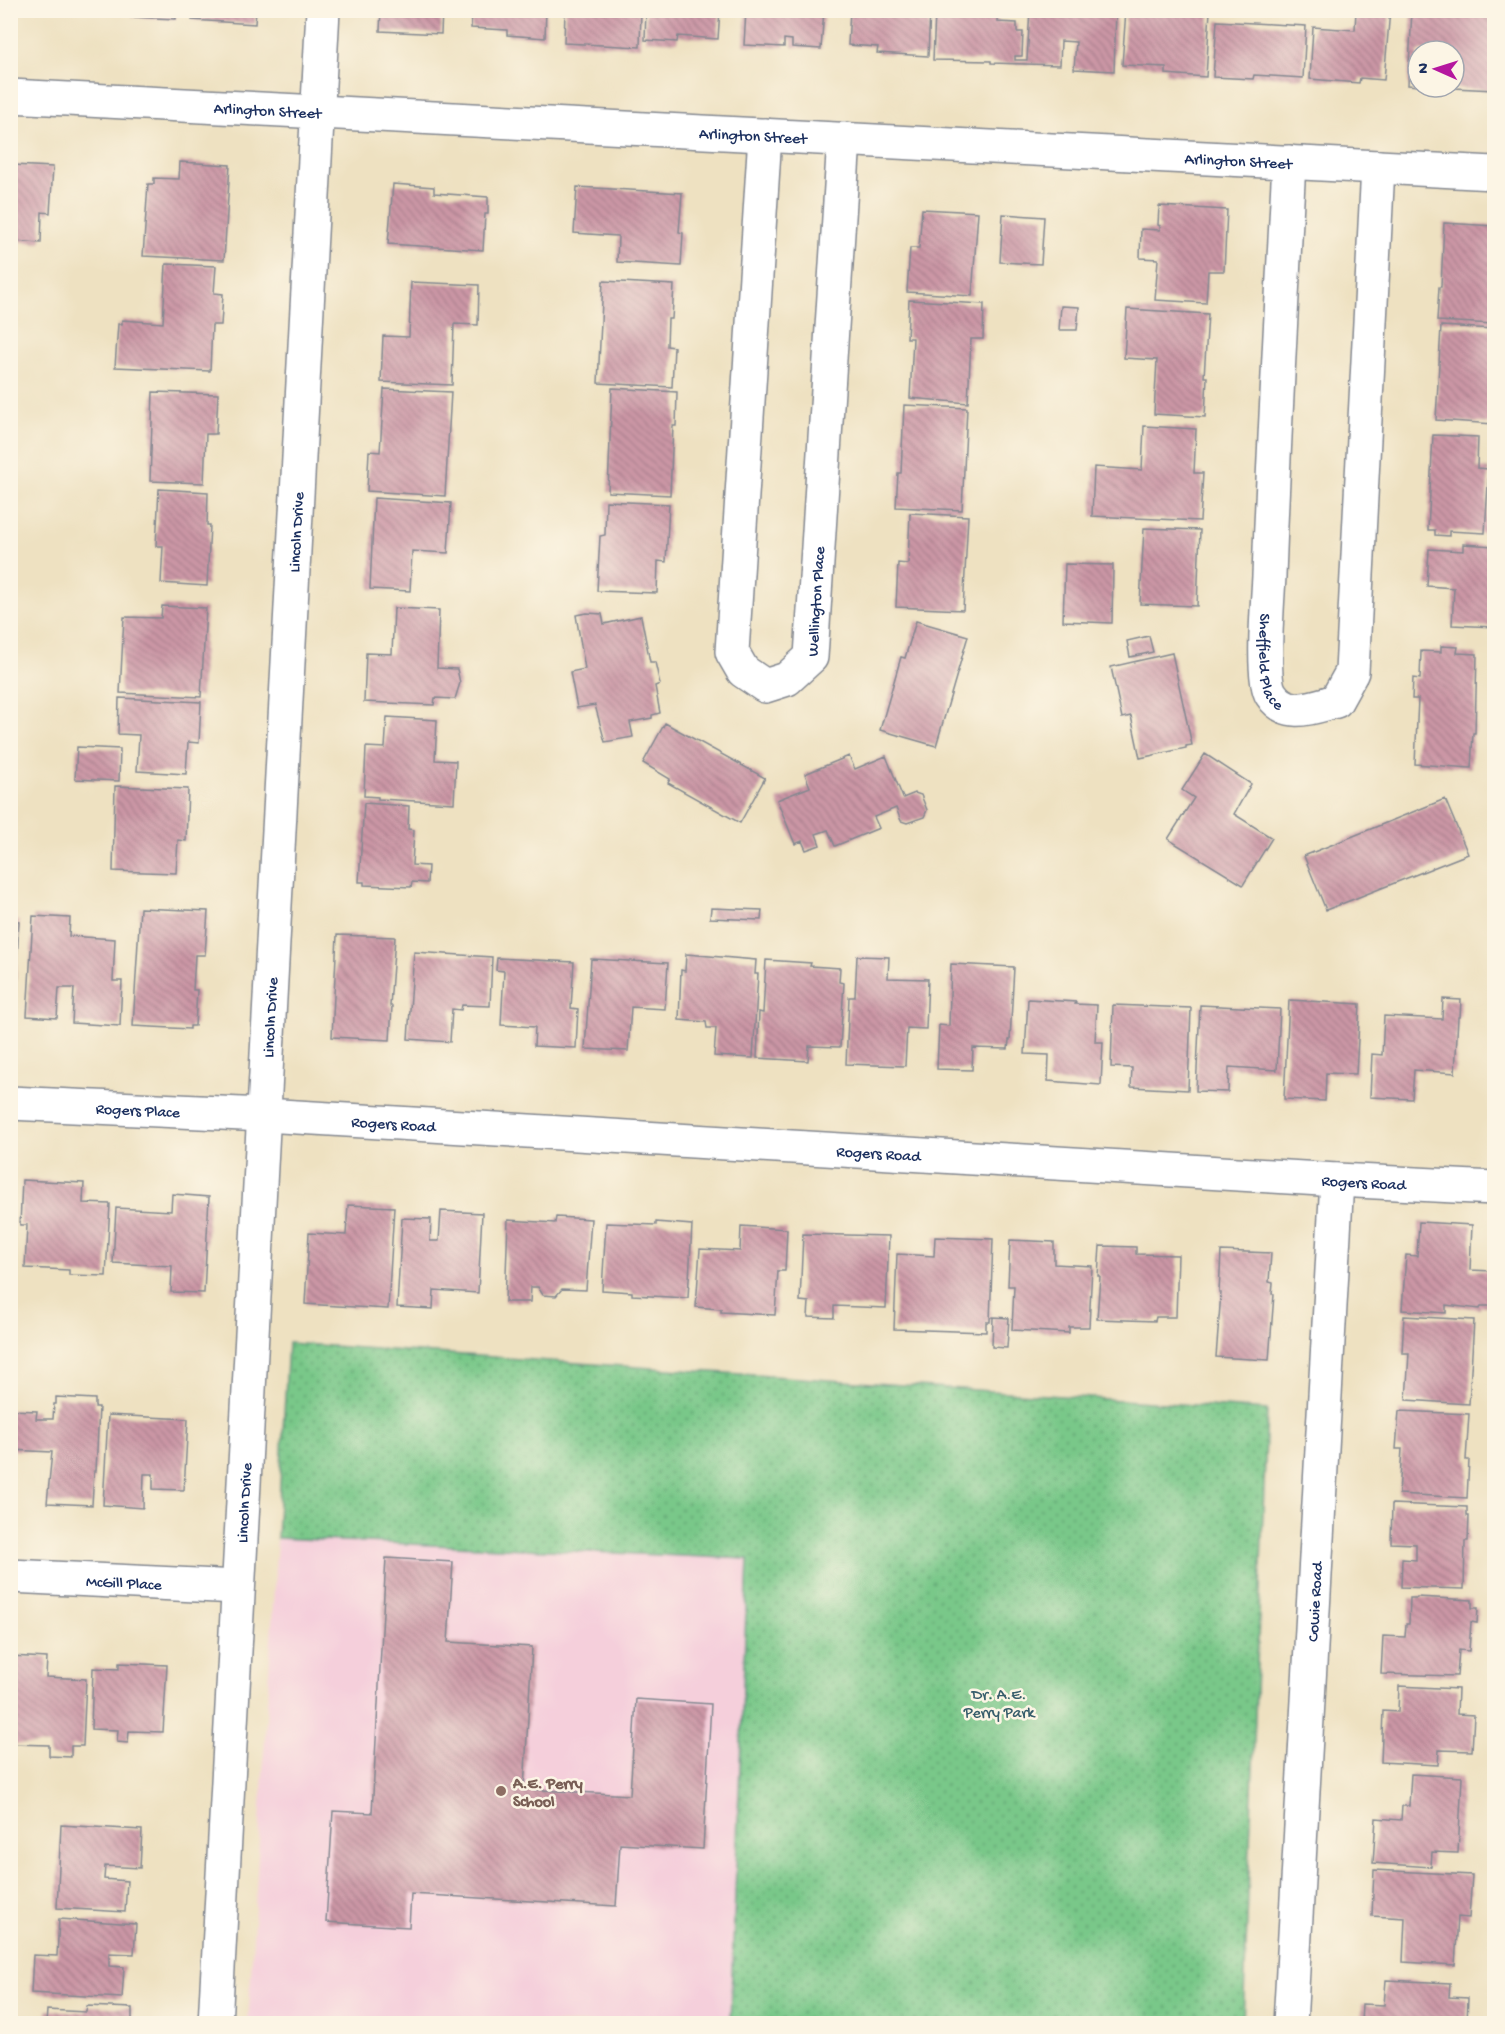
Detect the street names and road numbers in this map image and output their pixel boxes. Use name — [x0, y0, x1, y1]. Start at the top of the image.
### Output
street label: Arlington Street — [213, 101, 323, 125]
street label: Arlington Street — [699, 126, 809, 150]
street label: Arlington Street — [1184, 151, 1294, 176]
street label: Lincoln Drive — [287, 491, 310, 573]
street label: Wellington Place — [805, 545, 831, 657]
street label: Sheffield Place — [1253, 613, 1287, 717]
street label: Lincoln Drive — [261, 976, 284, 1058]
street label: Rogers Place — [95, 1101, 181, 1124]
street label: Rogers Road — [351, 1114, 438, 1138]
street label: Rogers Road — [836, 1144, 923, 1168]
street label: Rogers Road — [1321, 1173, 1408, 1197]
street label: Lincoln Drive — [235, 1461, 258, 1544]
street label: Cowie Road — [1305, 1560, 1329, 1642]
street label: McGill Place — [85, 1574, 163, 1596]

